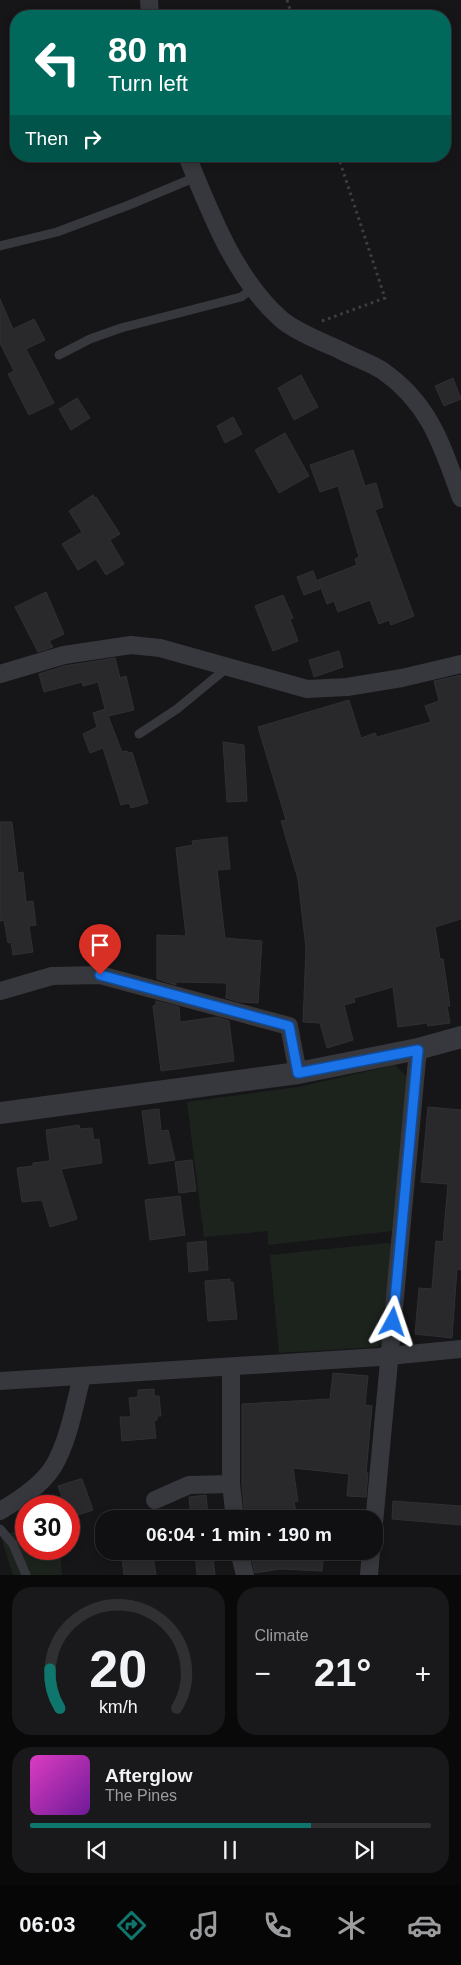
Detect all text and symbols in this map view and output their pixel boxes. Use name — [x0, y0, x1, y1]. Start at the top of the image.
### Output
icon: left — [25, 30, 90, 95]
text: 80 m — [108, 30, 188, 69]
text: Turn left — [108, 71, 188, 96]
icon: right — [78, 125, 106, 153]
text: Then — [25, 128, 68, 149]
pin — [79, 924, 121, 975]
icon: arrive — [86, 931, 114, 959]
position arrow — [366, 1295, 418, 1347]
speed limit sign: 30 — [15, 1495, 80, 1560]
text: 06:04 · 1 min · 190 m — [146, 1524, 332, 1545]
text: Climate — [255, 1627, 309, 1644]
text: 20 — [89, 1640, 147, 1698]
text: 21° — [314, 1652, 371, 1694]
text: − — [255, 1658, 271, 1689]
text: + — [415, 1658, 431, 1689]
text: km/h — [99, 1697, 138, 1717]
text: Afterglow — [105, 1765, 193, 1786]
text: The Pines — [105, 1787, 177, 1804]
icon: previous — [83, 1836, 111, 1864]
icon: pause — [216, 1836, 244, 1864]
icon: next — [350, 1836, 378, 1864]
icon: directions — [114, 1908, 149, 1943]
icon: music — [187, 1908, 222, 1943]
icon: phone — [260, 1908, 295, 1943]
icon: climate — [334, 1908, 369, 1943]
icon: car — [407, 1908, 442, 1943]
text: 06:03 — [19, 1912, 75, 1937]

